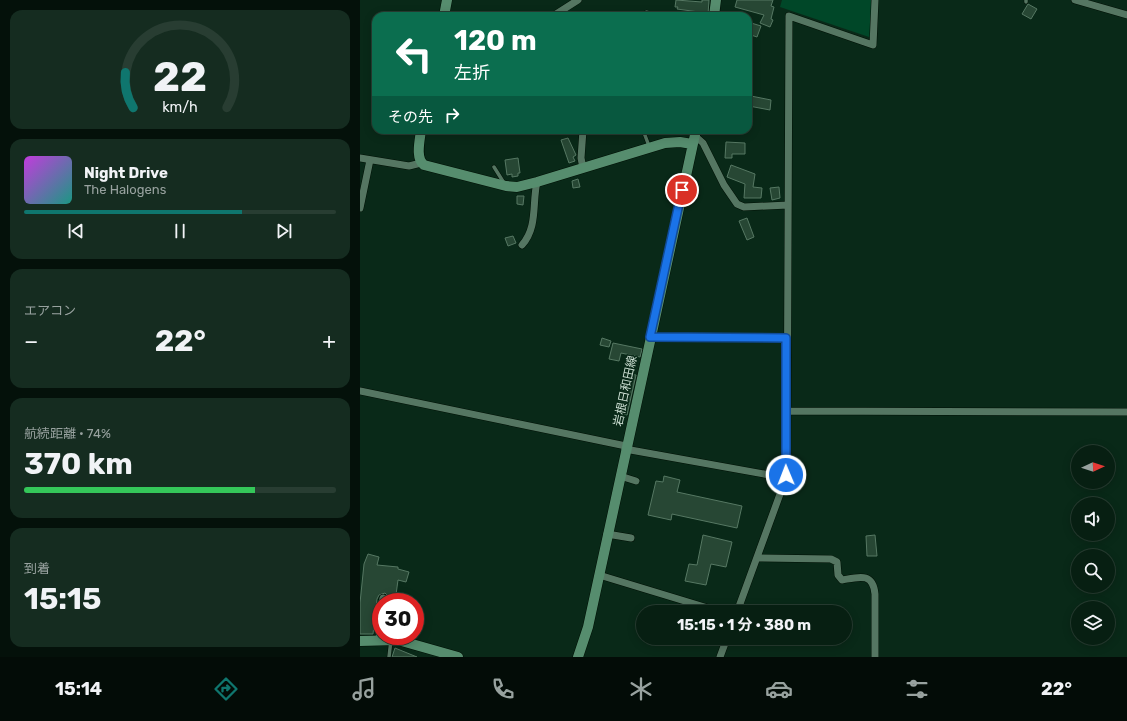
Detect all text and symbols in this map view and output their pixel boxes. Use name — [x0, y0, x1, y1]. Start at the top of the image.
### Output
text: 120 m — [454, 24, 537, 57]
icon: left — [388, 28, 440, 80]
text: 22 — [153, 52, 207, 101]
text: 左折 — [454, 62, 490, 84]
text: km/h — [162, 98, 198, 115]
icon: right — [441, 104, 463, 126]
text: その先 — [388, 108, 433, 126]
text: Night Drive — [84, 164, 168, 182]
pin — [665, 173, 699, 207]
icon: arrive — [671, 179, 693, 201]
text: The Halogens — [84, 182, 166, 197]
icon: previous — [65, 220, 87, 242]
icon: pause — [169, 220, 191, 242]
icon: next — [273, 220, 295, 242]
text: エアコン — [24, 303, 76, 318]
text: 22° — [155, 323, 206, 359]
text: − — [24, 328, 38, 355]
text: + — [322, 328, 336, 355]
street label: 岩根日和田線 — [611, 354, 639, 428]
text: 航続距離 · 74% — [24, 426, 111, 441]
north arrow — [1071, 445, 1115, 489]
map controls — [1071, 445, 1115, 645]
text: 370 km — [24, 446, 133, 482]
position arrow — [765, 454, 807, 496]
button: sound — [1071, 497, 1115, 541]
button: search — [1071, 549, 1115, 593]
text: 到着 — [24, 561, 50, 576]
text: 15:15 — [24, 581, 101, 617]
speed limit sign: 30 — [372, 593, 424, 645]
button: layers — [1071, 601, 1115, 645]
text: 15:15 · 1 分 · 380 m — [677, 616, 811, 634]
icon: directions — [212, 675, 240, 703]
icon: music — [350, 675, 378, 703]
icon: phone — [489, 675, 517, 703]
icon: climate — [627, 675, 655, 703]
icon: car — [765, 675, 793, 703]
icon: filters — [903, 675, 931, 703]
text: 15:14 — [55, 678, 102, 700]
text: 22° — [1041, 678, 1072, 700]

